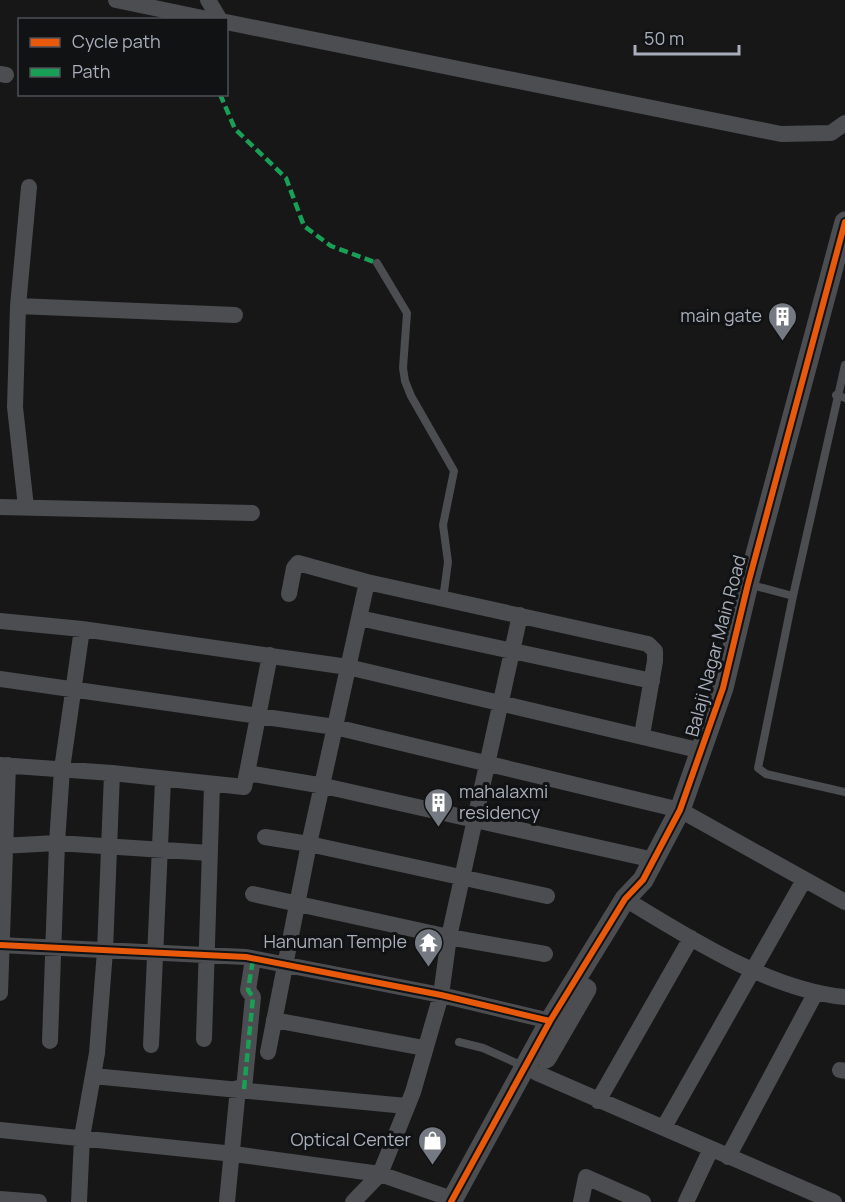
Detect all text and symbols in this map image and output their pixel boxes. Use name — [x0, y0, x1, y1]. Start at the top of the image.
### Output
legend — [18, 18, 228, 96]
scale bar — [635, 18, 738, 56]
text: 50 m — [644, 26, 684, 50]
text: Cycle path — [72, 29, 161, 53]
text: Path — [72, 59, 110, 83]
building icon: main gate — [767, 300, 799, 342]
place label: main gate — [680, 303, 762, 327]
street label: Balaji Nagar Main Road — [679, 552, 751, 739]
place label: mahalaxmi residency — [459, 779, 548, 824]
building icon: mahalaxmi residency — [422, 786, 454, 828]
temple icon: Hanuman Temple — [412, 926, 444, 968]
place label: Hanuman Temple — [264, 929, 407, 953]
shop icon: Optical Center — [416, 1124, 448, 1166]
place label: Optical Center — [291, 1127, 412, 1151]

